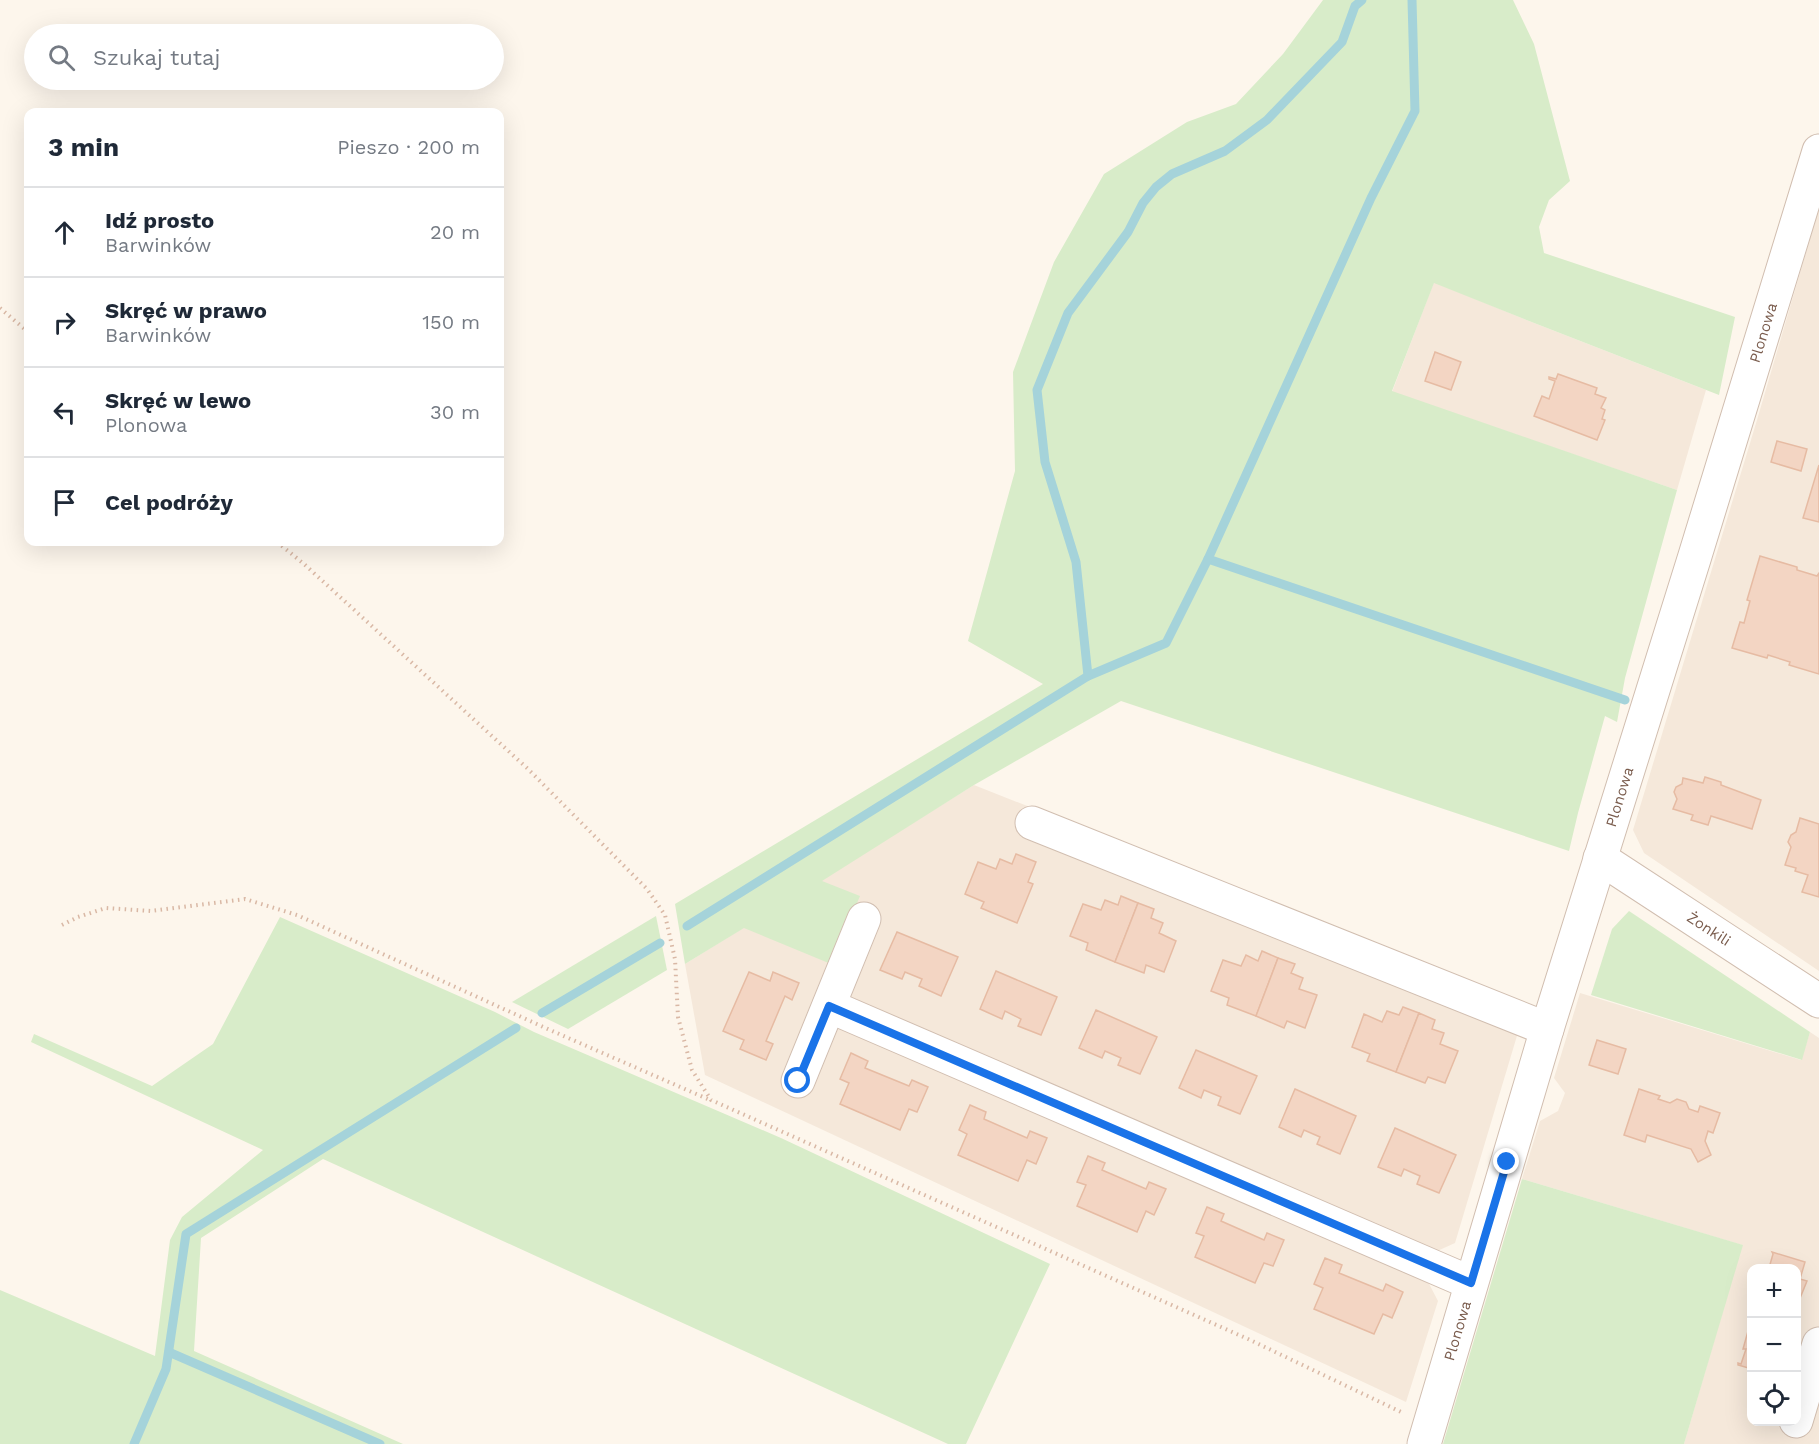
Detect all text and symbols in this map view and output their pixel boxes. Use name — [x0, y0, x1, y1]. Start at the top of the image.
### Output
search box — [24, 24, 504, 90]
icon: search — [45, 41, 78, 74]
text: Szukaj tutaj — [93, 45, 220, 70]
text: 3 min — [48, 132, 119, 162]
text: Pieszo · 200 m — [337, 135, 480, 159]
text: Idź prosto — [105, 208, 214, 233]
icon: ahead — [48, 216, 81, 249]
text: 20 m — [430, 220, 480, 244]
text: Barwinków — [105, 233, 211, 257]
text: Skręć w prawo — [105, 298, 267, 323]
street label: Plonowa — [1746, 300, 1781, 365]
icon: right — [48, 306, 81, 339]
text: 150 m — [422, 310, 480, 334]
text: Barwinków — [105, 323, 211, 347]
text: Skręć w lewo — [105, 388, 251, 413]
icon: left — [48, 396, 81, 429]
text: 30 m — [430, 400, 480, 424]
text: Plonowa — [105, 413, 187, 437]
icon: arrive — [48, 486, 81, 519]
text: Cel podróży — [105, 490, 233, 515]
street label: Plonowa — [1602, 764, 1638, 829]
street label: Żonkili — [1684, 908, 1734, 950]
route start — [784, 1067, 810, 1093]
route end — [1493, 1148, 1519, 1174]
map controls — [1747, 1264, 1801, 1426]
button: + — [1747, 1264, 1801, 1318]
street label: Plonowa — [1440, 1298, 1475, 1363]
button: − — [1747, 1318, 1801, 1372]
button: locate — [1747, 1372, 1801, 1426]

